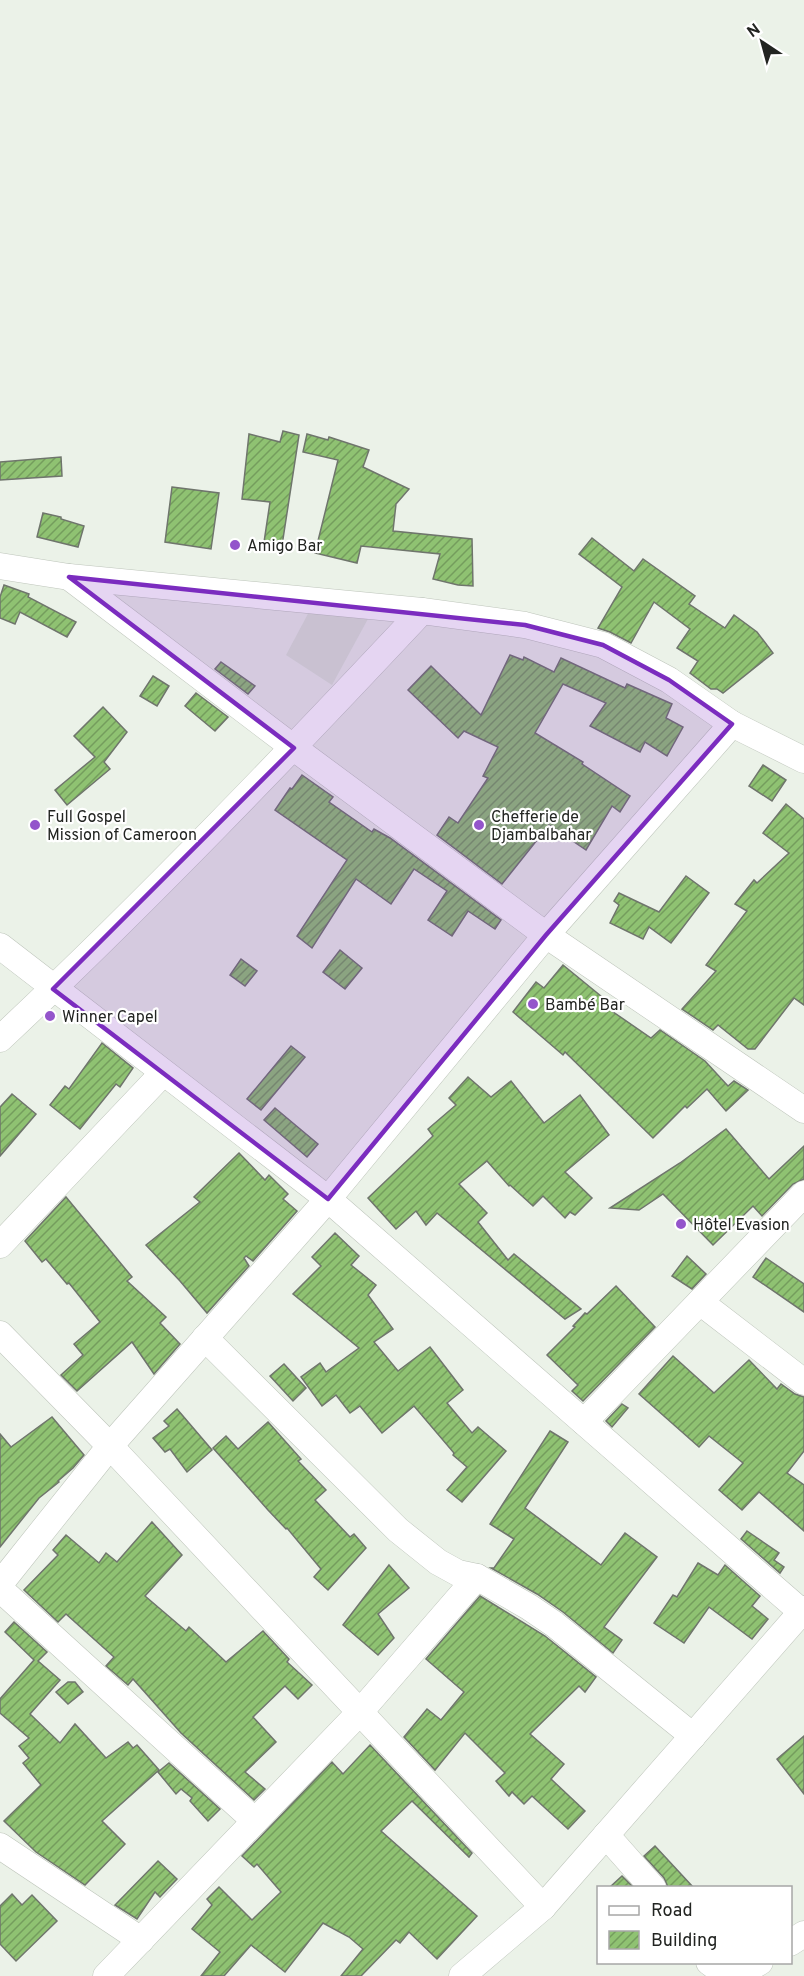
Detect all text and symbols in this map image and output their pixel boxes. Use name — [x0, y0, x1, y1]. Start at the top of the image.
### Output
north arrow — [732, 12, 792, 72]
text: N — [744, 20, 765, 43]
place label: Amigo Bar — [247, 537, 323, 557]
marker: Amigo Bar — [228, 538, 242, 552]
place label: Full Gospel Mission of Cameroon — [47, 808, 197, 846]
place label: Chefferie de Djambalbahar — [491, 808, 592, 846]
marker: Full Gospel Mission of Cameroon — [28, 818, 42, 832]
marker: Chefferie de Djambalbahar — [472, 818, 486, 832]
place label: Bambé Bar — [545, 996, 625, 1016]
marker: Bambé Bar — [526, 997, 540, 1011]
place label: Winner Capel — [62, 1008, 158, 1028]
marker: Winner Capel — [43, 1009, 57, 1023]
place label: Hôtel Evasion — [693, 1216, 790, 1236]
marker: Hôtel Evasion — [674, 1217, 688, 1231]
legend — [597, 1886, 792, 1964]
text: Road — [651, 1900, 693, 1923]
text: Building — [651, 1930, 717, 1953]

